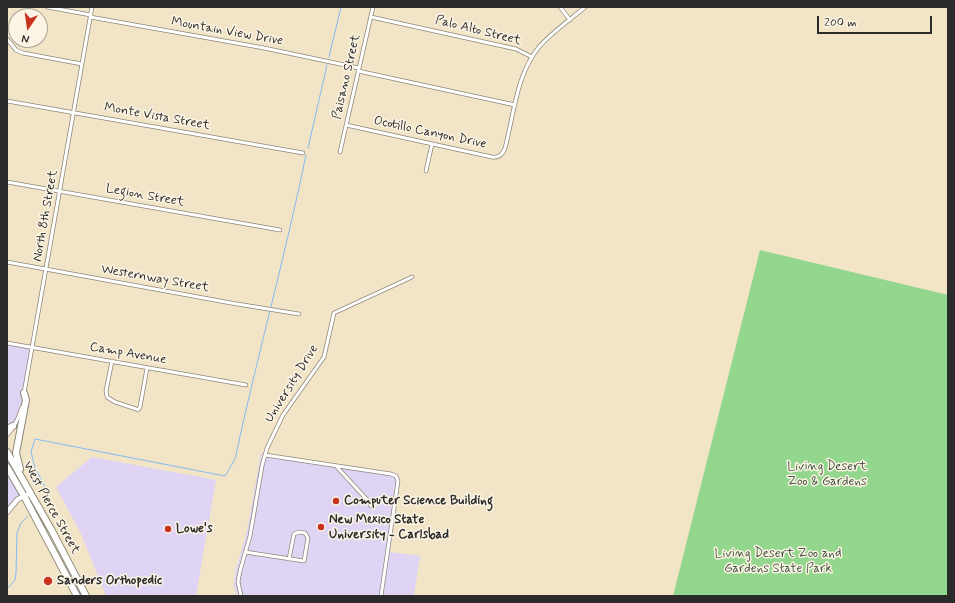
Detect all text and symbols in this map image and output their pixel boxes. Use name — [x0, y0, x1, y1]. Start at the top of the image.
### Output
north arrow — [8, 8, 48, 48]
scale bar — [819, 8, 934, 34]
street label: Palo Alto Street — [433, 13, 523, 49]
street label: Mountain View Drive — [170, 14, 284, 50]
text: 200 m — [824, 15, 857, 31]
text: N — [20, 31, 31, 46]
street label: Paisano Street — [330, 33, 364, 121]
street label: Monte Vista Street — [103, 100, 211, 134]
street label: Ocotillo Canyon Drive — [372, 113, 488, 153]
street label: North 8th Street — [30, 169, 62, 263]
street label: Legion Street — [105, 181, 185, 211]
street label: Westernway Street — [100, 262, 210, 296]
street label: Camp Avenue — [88, 340, 168, 368]
street label: University Drive — [262, 342, 322, 426]
street label: West Pierce Street — [19, 459, 83, 557]
park label: Living Desert Zoo & Gardens — [787, 459, 867, 490]
place label: Computer Science Building — [344, 493, 493, 509]
marker: Computer Science Building — [331, 496, 341, 506]
place label: New Mexico State University - Carlsbad — [329, 512, 449, 543]
place label: Lowe's — [176, 521, 212, 537]
marker: New Mexico State University - Carlsbad — [316, 522, 326, 532]
marker: Lowe's — [163, 524, 173, 534]
park label: Living Desert Zoo and Gardens State Park — [715, 546, 841, 577]
place label: Sanders Orthopedic — [57, 573, 162, 589]
marker: Sanders Orthopedic — [42, 575, 54, 587]

